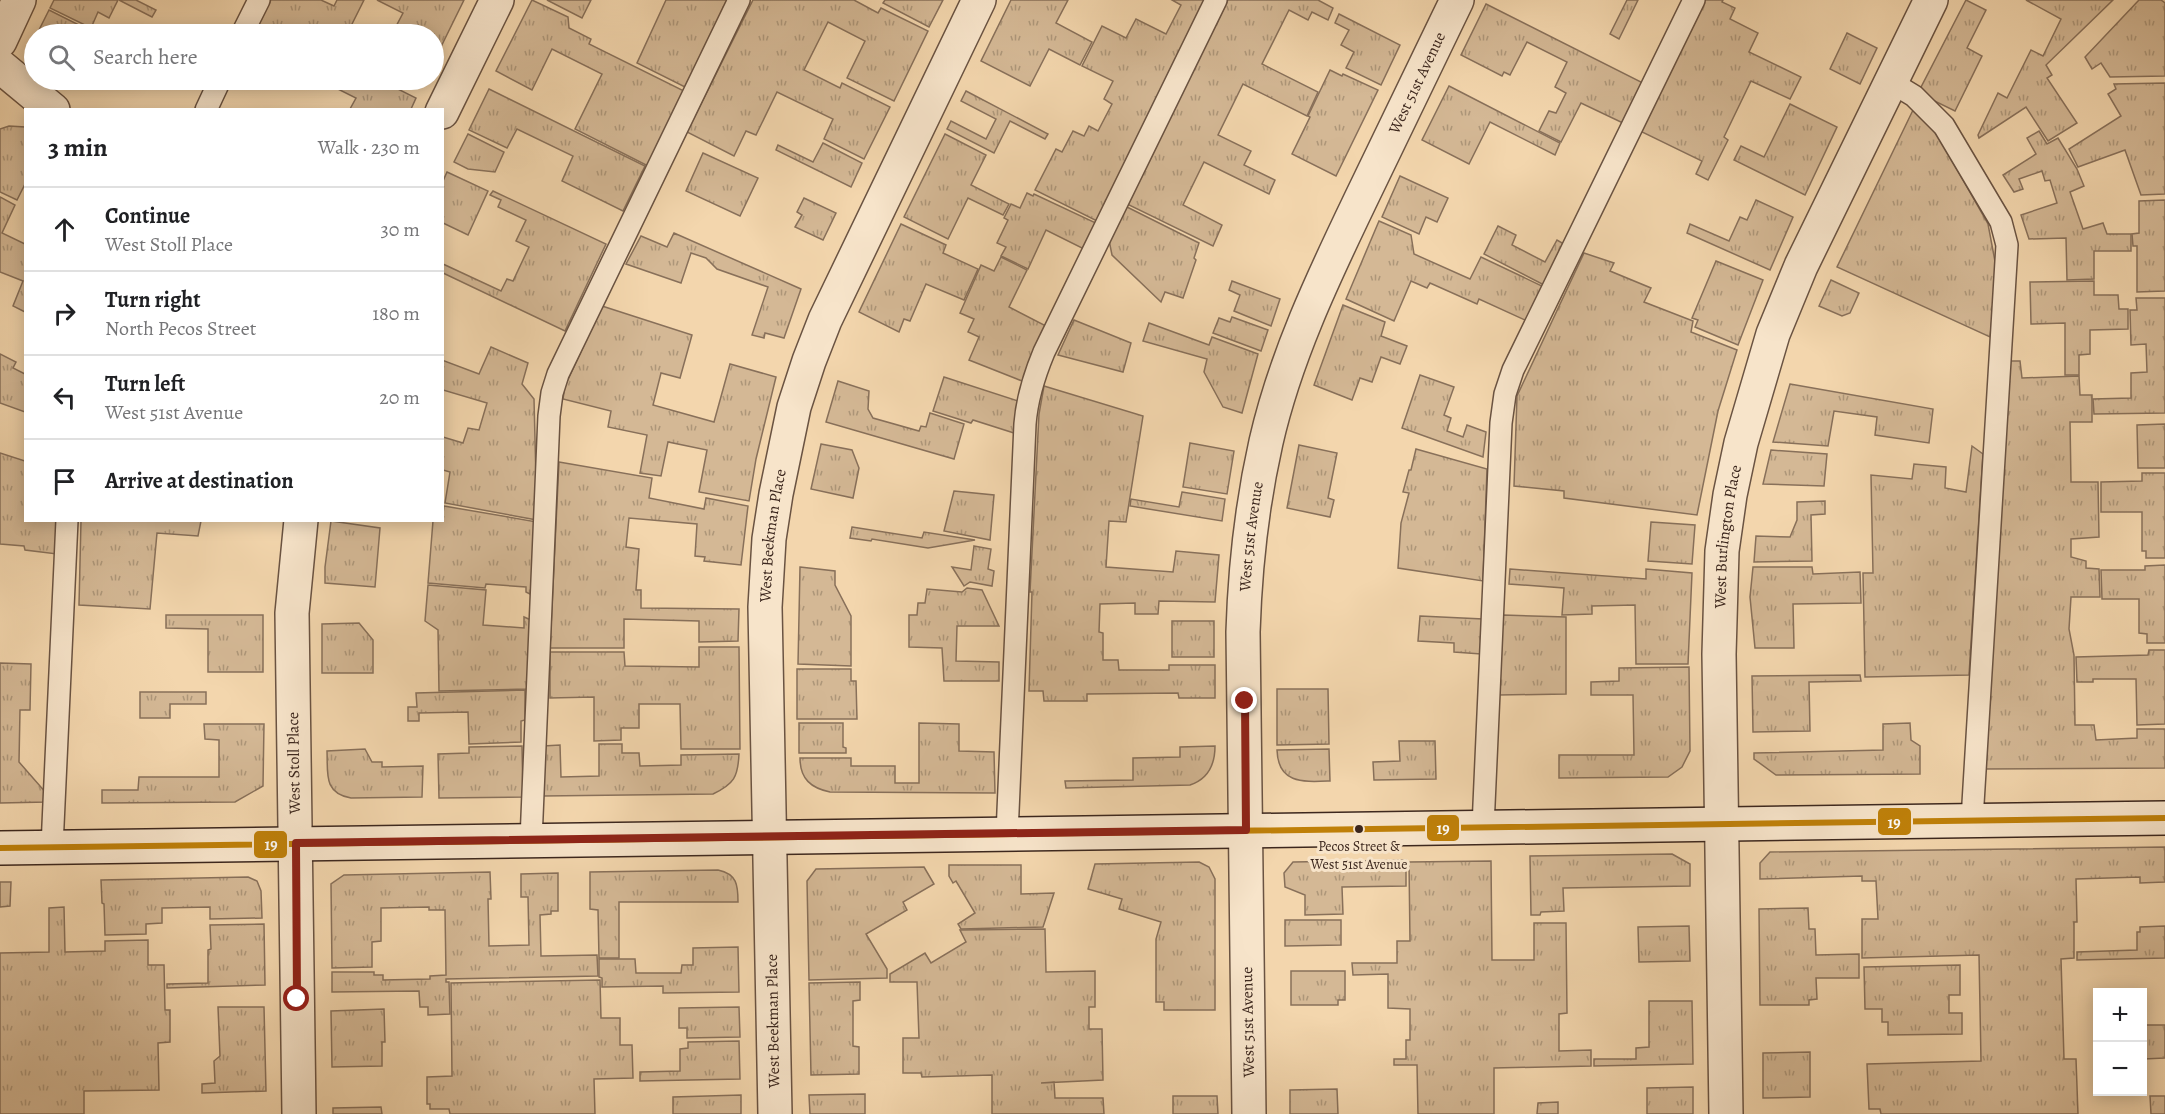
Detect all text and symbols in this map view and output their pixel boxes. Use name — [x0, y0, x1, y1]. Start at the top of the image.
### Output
search box — [24, 24, 444, 90]
street label: West 51st Avenue — [1383, 28, 1451, 139]
icon: search — [45, 41, 78, 74]
text: Search here — [93, 42, 198, 72]
text: 3 min — [48, 130, 108, 165]
text: Walk · 230 m — [318, 134, 420, 161]
text: Continue — [105, 201, 190, 231]
icon: ahead — [48, 213, 81, 246]
text: 30 m — [380, 216, 420, 243]
text: West Stoll Place — [105, 231, 233, 258]
text: Turn right — [105, 285, 201, 315]
icon: right — [48, 297, 81, 330]
text: 180 m — [372, 300, 420, 327]
text: North Pecos Street — [105, 315, 256, 342]
text: Turn left — [105, 369, 185, 399]
icon: left — [48, 381, 81, 414]
text: 20 m — [379, 384, 420, 411]
text: West 51st Avenue — [105, 399, 243, 426]
street label: West Burlington Place — [1709, 463, 1747, 610]
icon: arrive — [48, 465, 81, 498]
text: Arrive at destination — [105, 466, 294, 496]
street label: West Beekman Place — [754, 467, 792, 604]
street label: West 51st Avenue — [1234, 480, 1269, 593]
route end — [1231, 687, 1257, 713]
street label: West Stoll Place — [282, 712, 306, 815]
line badge: 19 — [1877, 807, 1912, 836]
text: 19 — [1887, 812, 1901, 834]
line badge: 19 — [1426, 814, 1460, 842]
text: 19 — [1436, 818, 1450, 840]
marker: Pecos Street & West 51st Avenue — [1353, 823, 1365, 835]
line badge: 19 — [253, 830, 288, 859]
text: 19 — [264, 834, 278, 856]
place label: Pecos Street & West 51st Avenue — [1310, 837, 1407, 874]
street label: West Beekman Place — [761, 954, 785, 1089]
street label: West 51st Avenue — [1236, 966, 1260, 1079]
route start — [283, 985, 309, 1011]
map controls — [2093, 988, 2147, 1096]
button: + — [2093, 988, 2147, 1042]
button: − — [2093, 1042, 2147, 1096]

